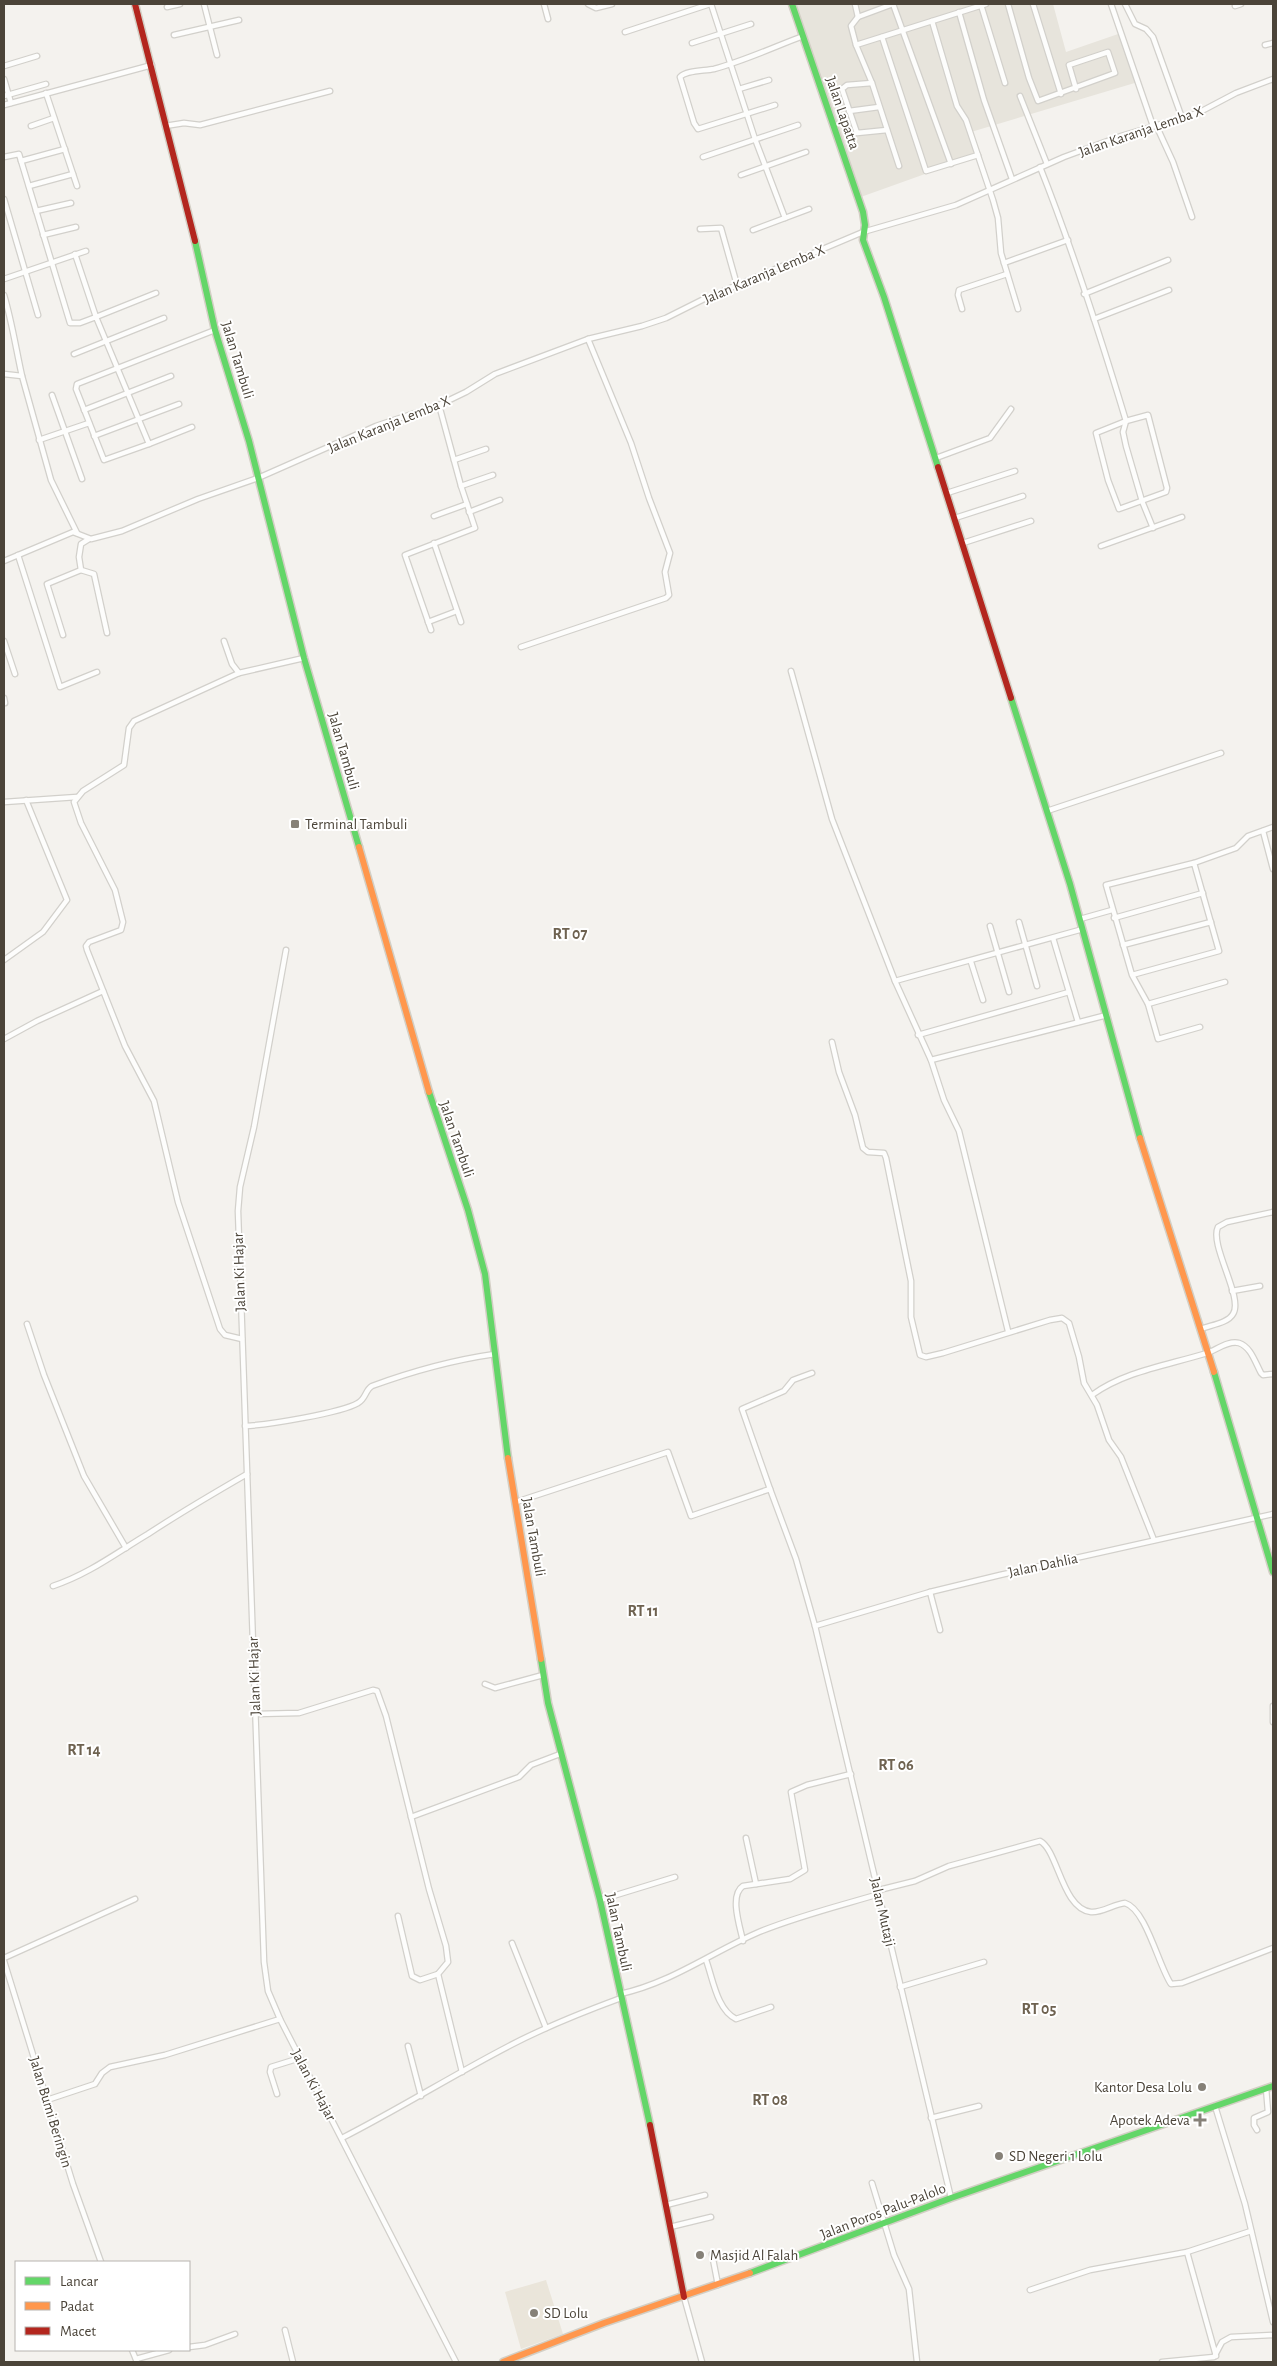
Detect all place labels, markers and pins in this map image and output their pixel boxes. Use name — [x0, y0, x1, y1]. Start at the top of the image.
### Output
place label: Terminal Tambuli — [305, 817, 407, 832]
marker: Terminal Tambuli — [289, 818, 301, 830]
place label: Kantor Desa Lolu — [1094, 2080, 1192, 2095]
marker: Kantor Desa Lolu — [1196, 2081, 1208, 2093]
place label: Apotek Adeva — [1110, 2113, 1190, 2128]
marker: Apotek Adeva — [1194, 2114, 1206, 2126]
place label: SD Negeri 1 Lolu — [1009, 2149, 1103, 2164]
marker: SD Negeri 1 Lolu — [993, 2150, 1005, 2162]
place label: Masjid Al Falah — [710, 2248, 798, 2263]
marker: Masjid Al Falah — [694, 2249, 706, 2261]
place label: SD Lolu — [544, 2306, 588, 2321]
marker: SD Lolu — [528, 2307, 540, 2319]

